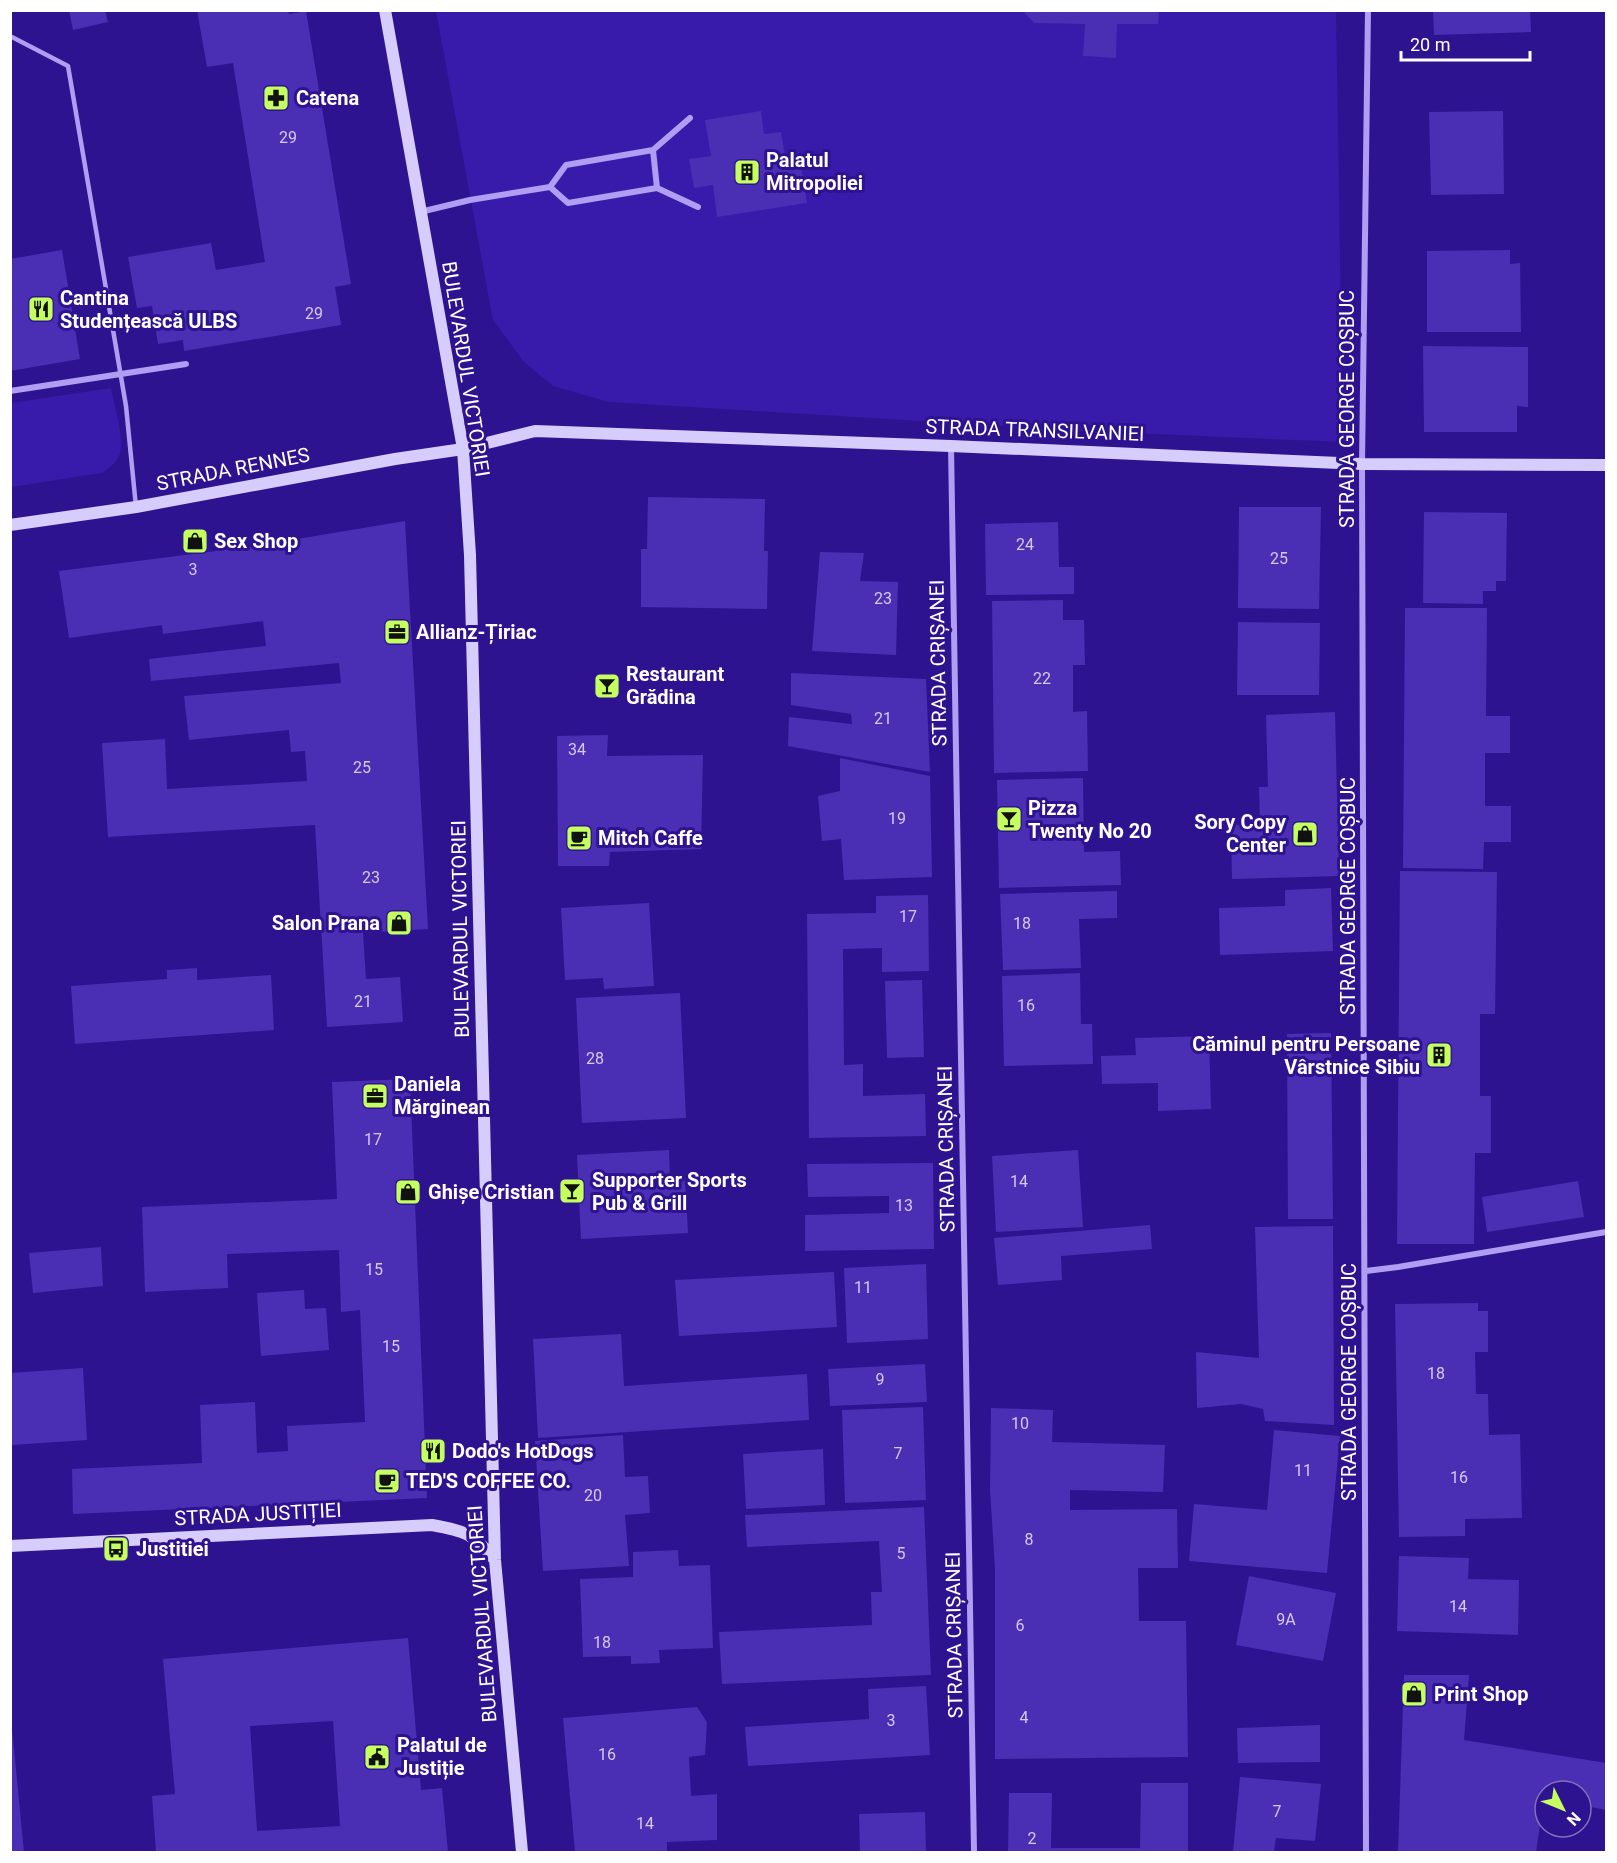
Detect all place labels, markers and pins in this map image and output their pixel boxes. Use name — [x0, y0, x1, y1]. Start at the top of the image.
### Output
pharmacy icon: Catena — [261, 83, 291, 113]
place label: Catena — [296, 86, 360, 110]
place label: Palatul Mitropoliei — [766, 148, 863, 195]
building icon: Palatul Mitropoliei — [732, 157, 762, 187]
place label: Cantina Studențească ULBS — [60, 286, 237, 333]
restaurant icon: Cantina Studențească ULBS — [26, 294, 56, 324]
shop icon: Sex Shop — [180, 526, 210, 556]
place label: Sex Shop — [214, 529, 298, 553]
office icon: Allianz-Țiriac — [382, 617, 412, 647]
place label: Allianz-Țiriac — [416, 620, 537, 645]
place label: Restaurant Grădina — [626, 662, 724, 709]
bar icon: Restaurant Grădina — [592, 671, 622, 701]
place label: Pizza Twenty No 20 — [1028, 796, 1152, 843]
bar icon: Pizza Twenty No 20 — [994, 804, 1024, 834]
place label: Sory Copy Center — [1194, 810, 1287, 857]
shop icon: Sory Copy Center — [1290, 819, 1320, 849]
cafe icon: Mitch Caffe — [564, 823, 594, 853]
place label: Mitch Caffe — [598, 826, 703, 850]
shop icon: Salon Prana — [384, 908, 414, 938]
place label: Salon Prana — [272, 911, 380, 935]
place label: Căminul pentru Persoane Vârstnice Sibiu — [1192, 1032, 1420, 1079]
building icon: Căminul pentru Persoane Vârstnice Sibiu — [1424, 1040, 1454, 1070]
place label: Daniela Mărginean — [394, 1072, 490, 1119]
office icon: Daniela Mărginean — [360, 1081, 390, 1111]
place label: Supporter Sports Pub & Grill — [592, 1168, 747, 1215]
bar icon: Supporter Sports Pub & Grill — [557, 1176, 587, 1206]
shop icon: Ghișe Cristian — [393, 1177, 423, 1207]
place label: Ghișe Cristian — [428, 1180, 554, 1205]
restaurant icon: Dodo's HotDogs — [418, 1436, 448, 1466]
place label: Dodo's HotDogs — [452, 1439, 594, 1463]
cafe icon: TED'S COFFEE CO. — [372, 1466, 402, 1496]
place label: TED'S COFFEE CO. — [406, 1469, 571, 1493]
bus stop icon: Justitiei — [101, 1534, 131, 1564]
place label: Justitiei — [136, 1537, 209, 1561]
shop icon: Print Shop — [1399, 1679, 1429, 1709]
place label: Print Shop — [1434, 1682, 1529, 1706]
place label: Palatul de Justiție — [397, 1733, 487, 1780]
public building icon: Palatul de Justiție — [362, 1742, 392, 1772]

